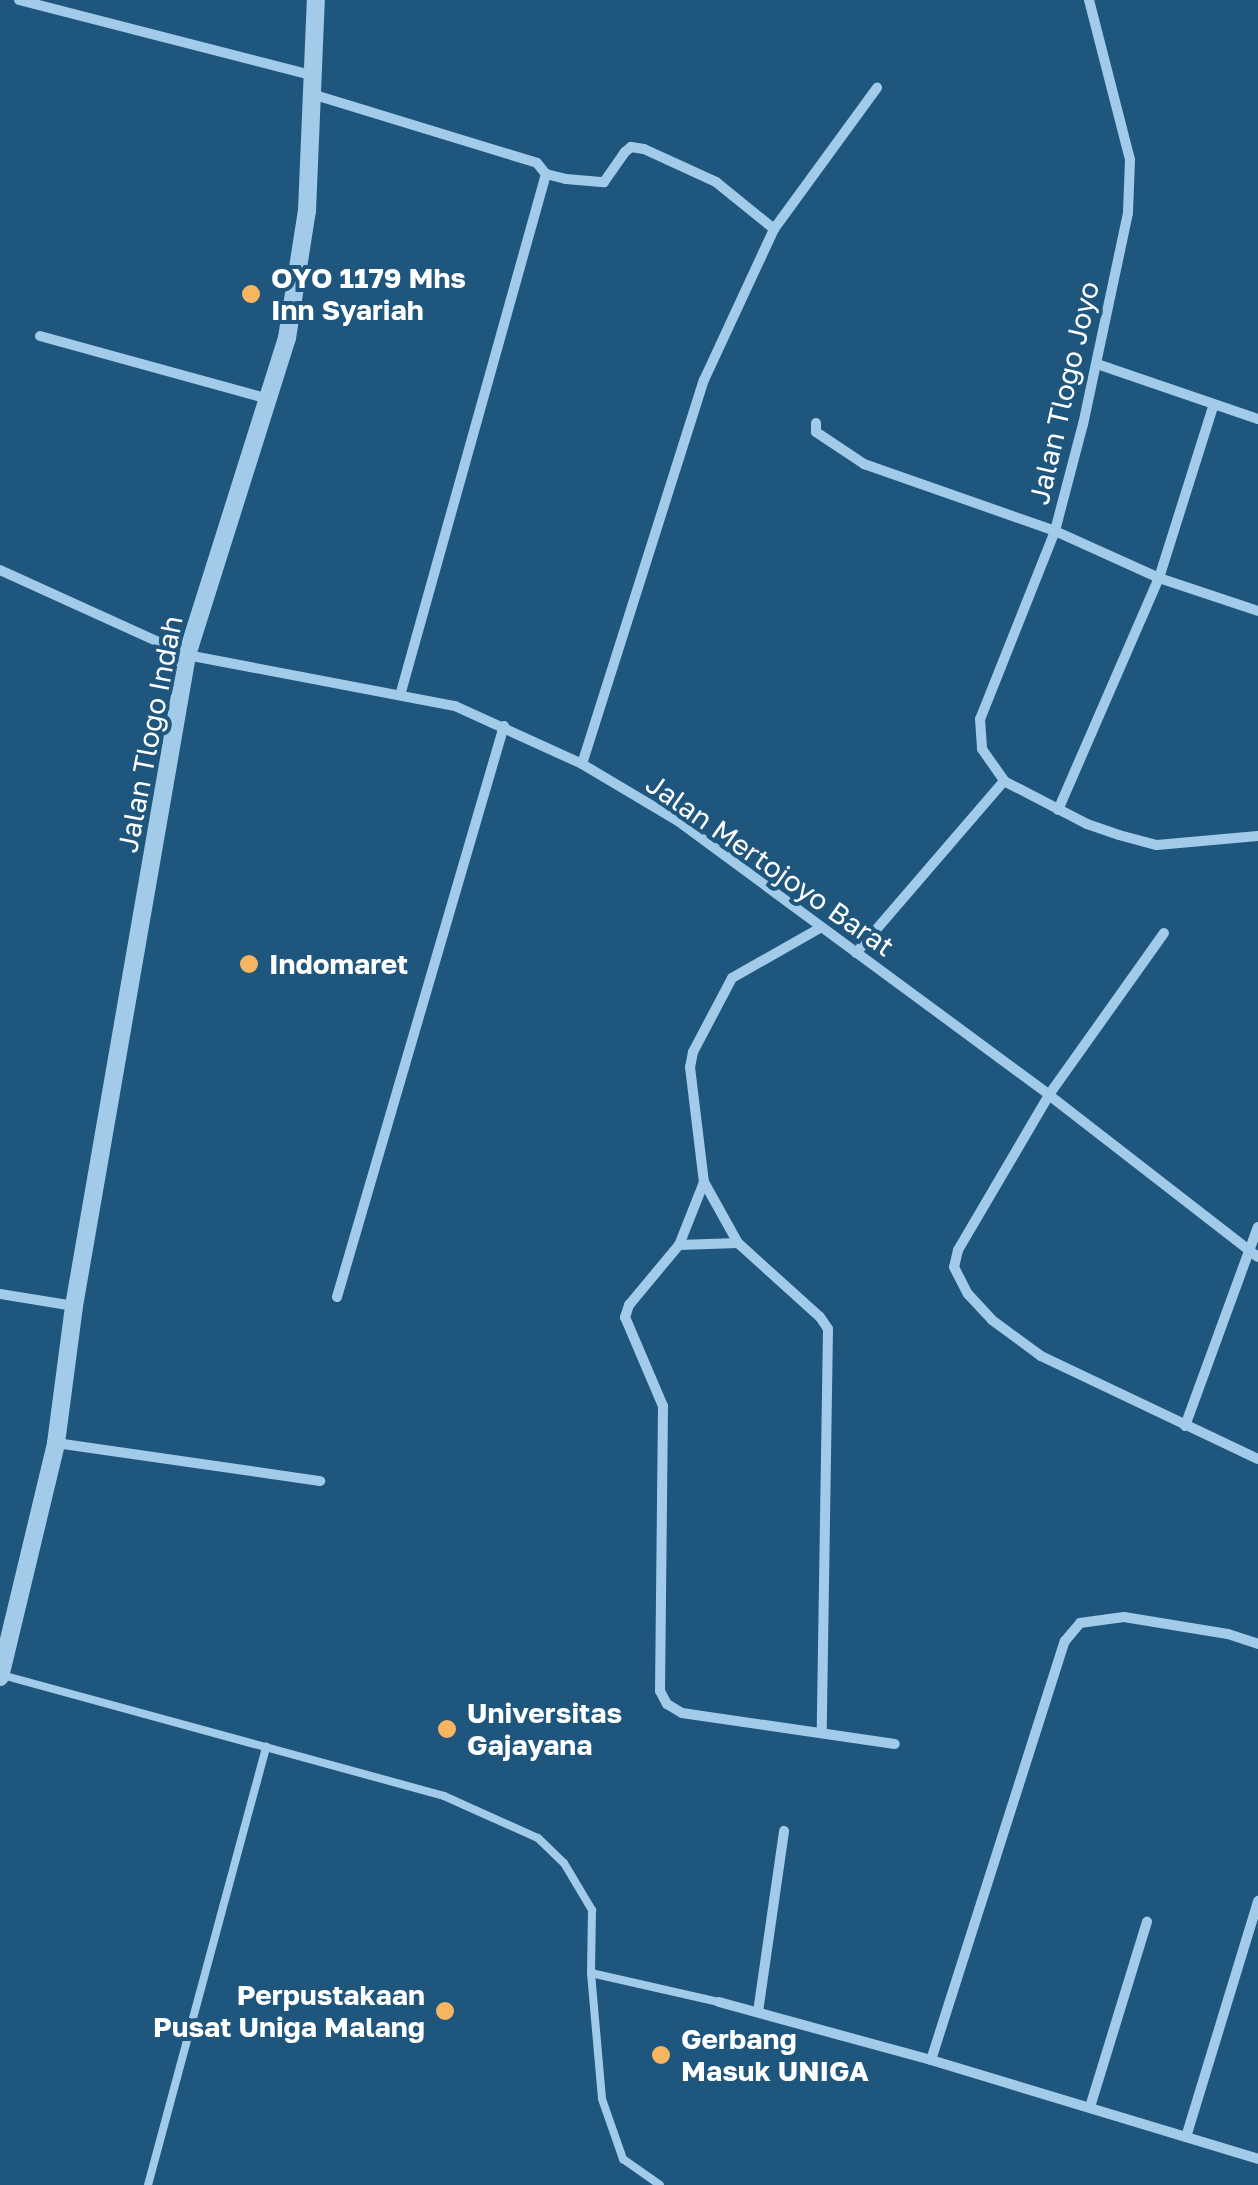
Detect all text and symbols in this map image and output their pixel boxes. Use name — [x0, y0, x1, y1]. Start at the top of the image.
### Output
place label: OYO 1179 Mhs Inn Syariah — [271, 261, 466, 327]
street label: Jalan Tlogo Joyo — [1022, 278, 1106, 508]
marker: OYO 1179 Mhs Inn Syariah — [240, 283, 262, 305]
street label: Jalan Tlogo Indah — [111, 613, 189, 855]
street label: Jalan Mertojoyo Barat — [640, 767, 900, 963]
place label: Indomaret — [269, 947, 408, 981]
marker: Indomaret — [238, 953, 260, 975]
place label: Universitas Gajayana — [467, 1696, 622, 1762]
marker: Universitas Gajayana — [436, 1718, 458, 1740]
place label: Perpustakaan Pusat Uniga Malang — [153, 1978, 425, 2044]
marker: Perpustakaan Pusat Uniga Malang — [434, 2000, 456, 2022]
place label: Gerbang Masuk UNIGA — [681, 2022, 869, 2088]
marker: Gerbang Masuk UNIGA — [650, 2044, 672, 2066]

